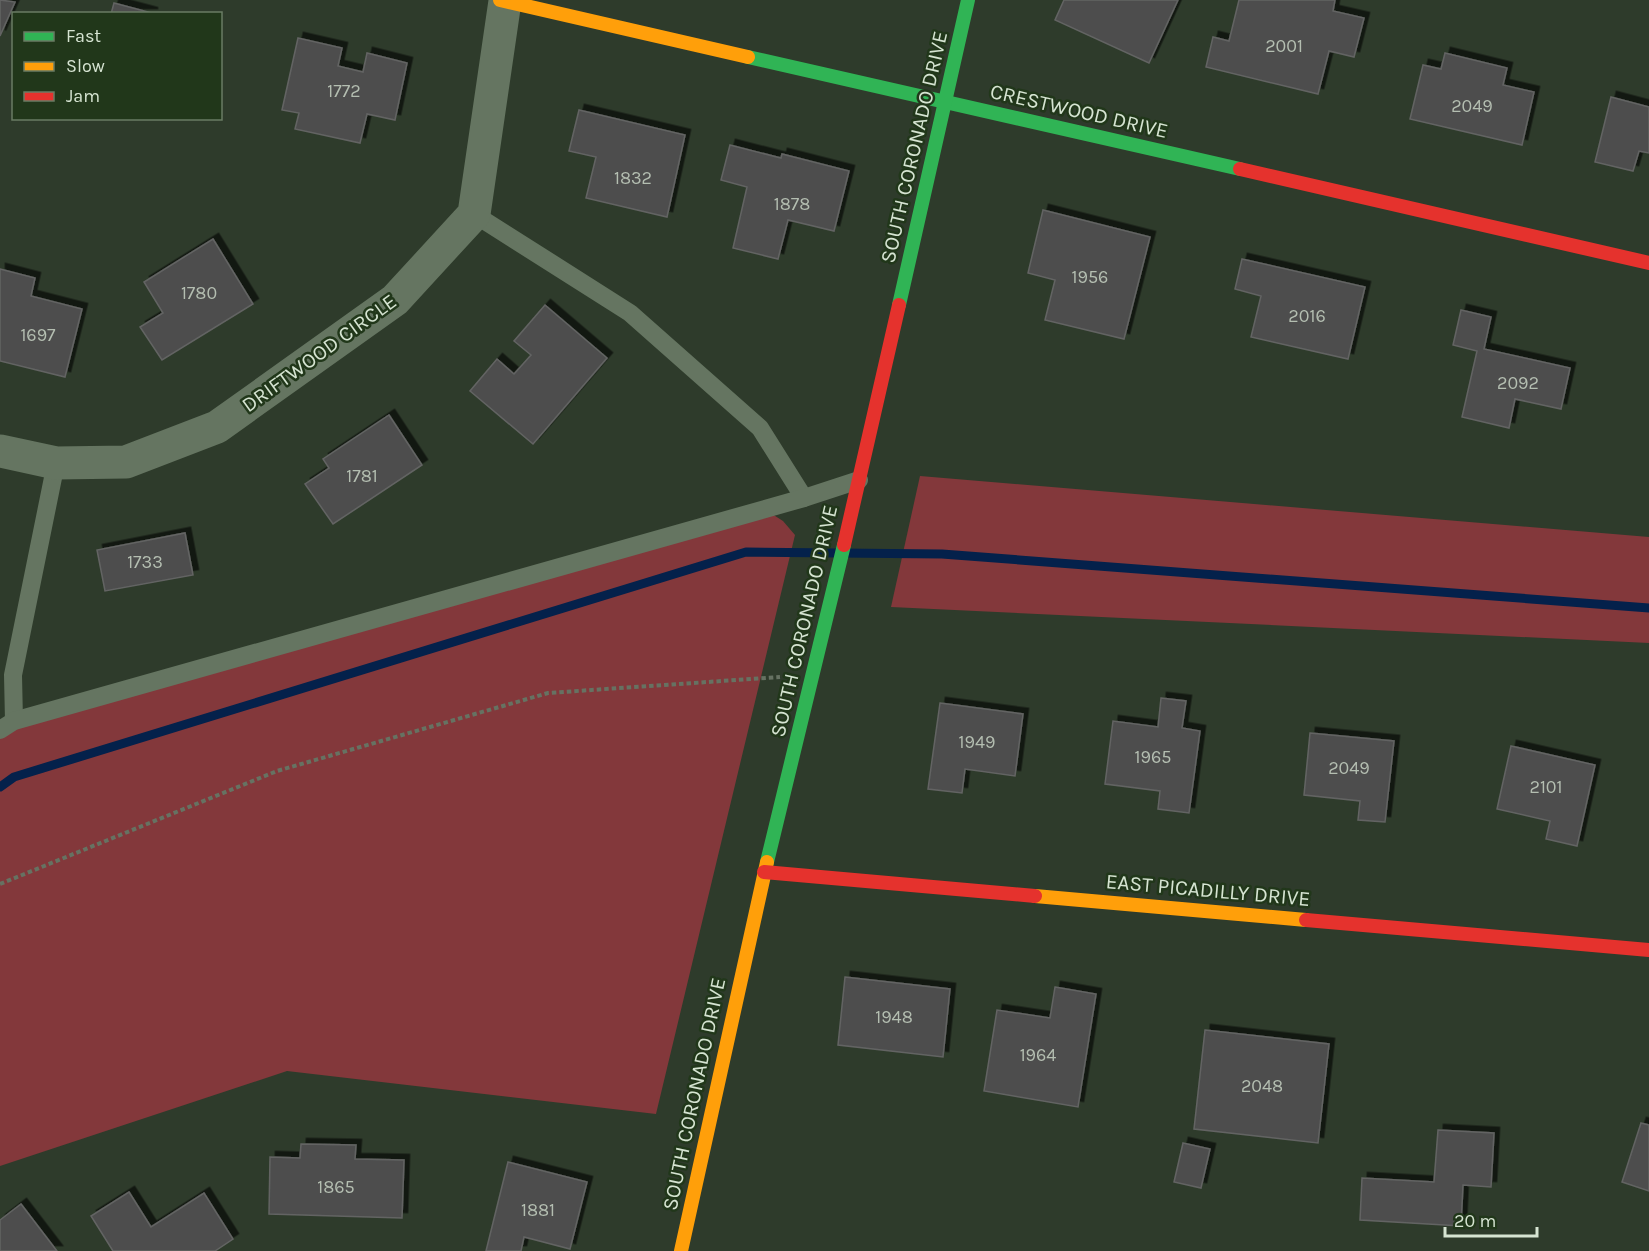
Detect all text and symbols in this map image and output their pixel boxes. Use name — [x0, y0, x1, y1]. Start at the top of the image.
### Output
legend — [12, 12, 222, 120]
text: Fast — [66, 25, 101, 47]
street label: SOUTH CORONADO DRIVE — [876, 29, 952, 265]
house number: 2001 — [1265, 35, 1303, 57]
text: Slow — [66, 55, 105, 77]
street label: CRESTWOOD DRIVE — [988, 79, 1170, 143]
house number: 1772 — [327, 80, 361, 102]
text: Jam — [66, 85, 100, 107]
house number: 2049 — [1451, 95, 1493, 117]
house number: 1832 — [614, 167, 652, 189]
house number: 1878 — [774, 193, 810, 215]
house number: 1956 — [1072, 266, 1108, 288]
house number: 1780 — [181, 282, 217, 304]
street label: DRIFTWOOD CIRCLE — [237, 289, 401, 417]
house number: 2016 — [1288, 305, 1326, 327]
house number: 1697 — [20, 324, 56, 346]
house number: 2092 — [1497, 372, 1539, 394]
house number: 1781 — [346, 465, 378, 487]
street label: SOUTH CORONADO DRIVE — [766, 503, 842, 739]
house number: 1733 — [127, 551, 163, 573]
house number: 1949 — [959, 731, 995, 753]
house number: 1965 — [1135, 746, 1171, 768]
house number: 2049 — [1328, 757, 1370, 779]
house number: 2101 — [1529, 776, 1563, 798]
street label: EAST PICADILLY DRIVE — [1105, 869, 1311, 911]
street label: SOUTH CORONADO DRIVE — [658, 975, 730, 1213]
house number: 1948 — [875, 1006, 913, 1028]
house number: 1964 — [1020, 1044, 1056, 1066]
house number: 2048 — [1241, 1075, 1283, 1097]
house number: 1865 — [317, 1176, 355, 1198]
house number: 1881 — [521, 1199, 555, 1221]
scale bar — [1445, 1200, 1536, 1238]
text: 20 m — [1454, 1210, 1496, 1232]

